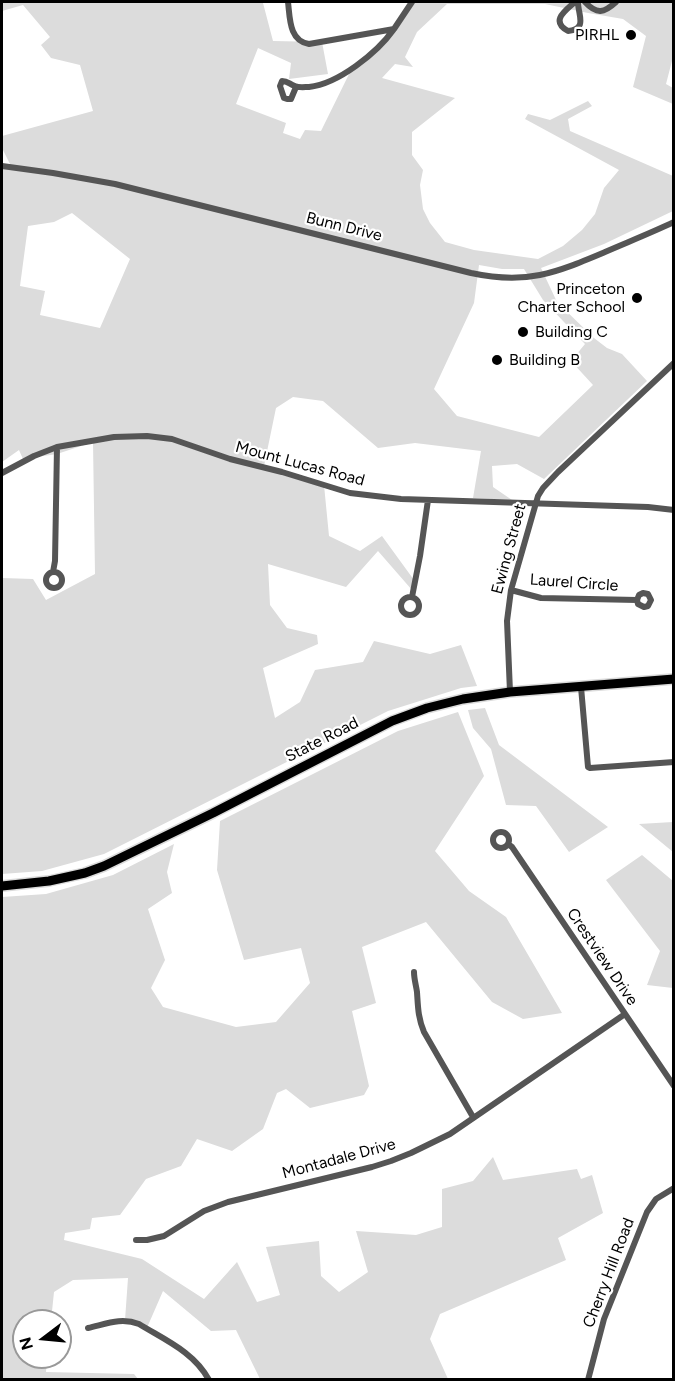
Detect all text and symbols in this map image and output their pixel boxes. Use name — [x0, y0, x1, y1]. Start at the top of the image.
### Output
place label: PIRHL — [575, 25, 619, 45]
marker: PIRHL — [624, 28, 638, 42]
street label: Bunn Drive — [304, 208, 384, 246]
place label: Princeton Charter School — [517, 279, 625, 317]
marker: Princeton Charter School — [630, 291, 644, 305]
place label: Building C — [535, 322, 608, 342]
marker: Building C — [516, 325, 530, 339]
place label: Building B — [509, 350, 580, 370]
marker: Building B — [490, 353, 504, 367]
street label: Mount Lucas Road — [233, 438, 367, 490]
street label: Ewing Street — [488, 502, 530, 596]
street label: Laurel Circle — [529, 570, 619, 596]
street label: State Road — [282, 713, 362, 767]
street label: Crestview Drive — [562, 905, 642, 1009]
street label: Montadale Drive — [280, 1135, 398, 1183]
street label: Cherry Hill Road — [579, 1215, 639, 1331]
north arrow — [12, 1309, 72, 1369]
text: N — [15, 1335, 37, 1352]

